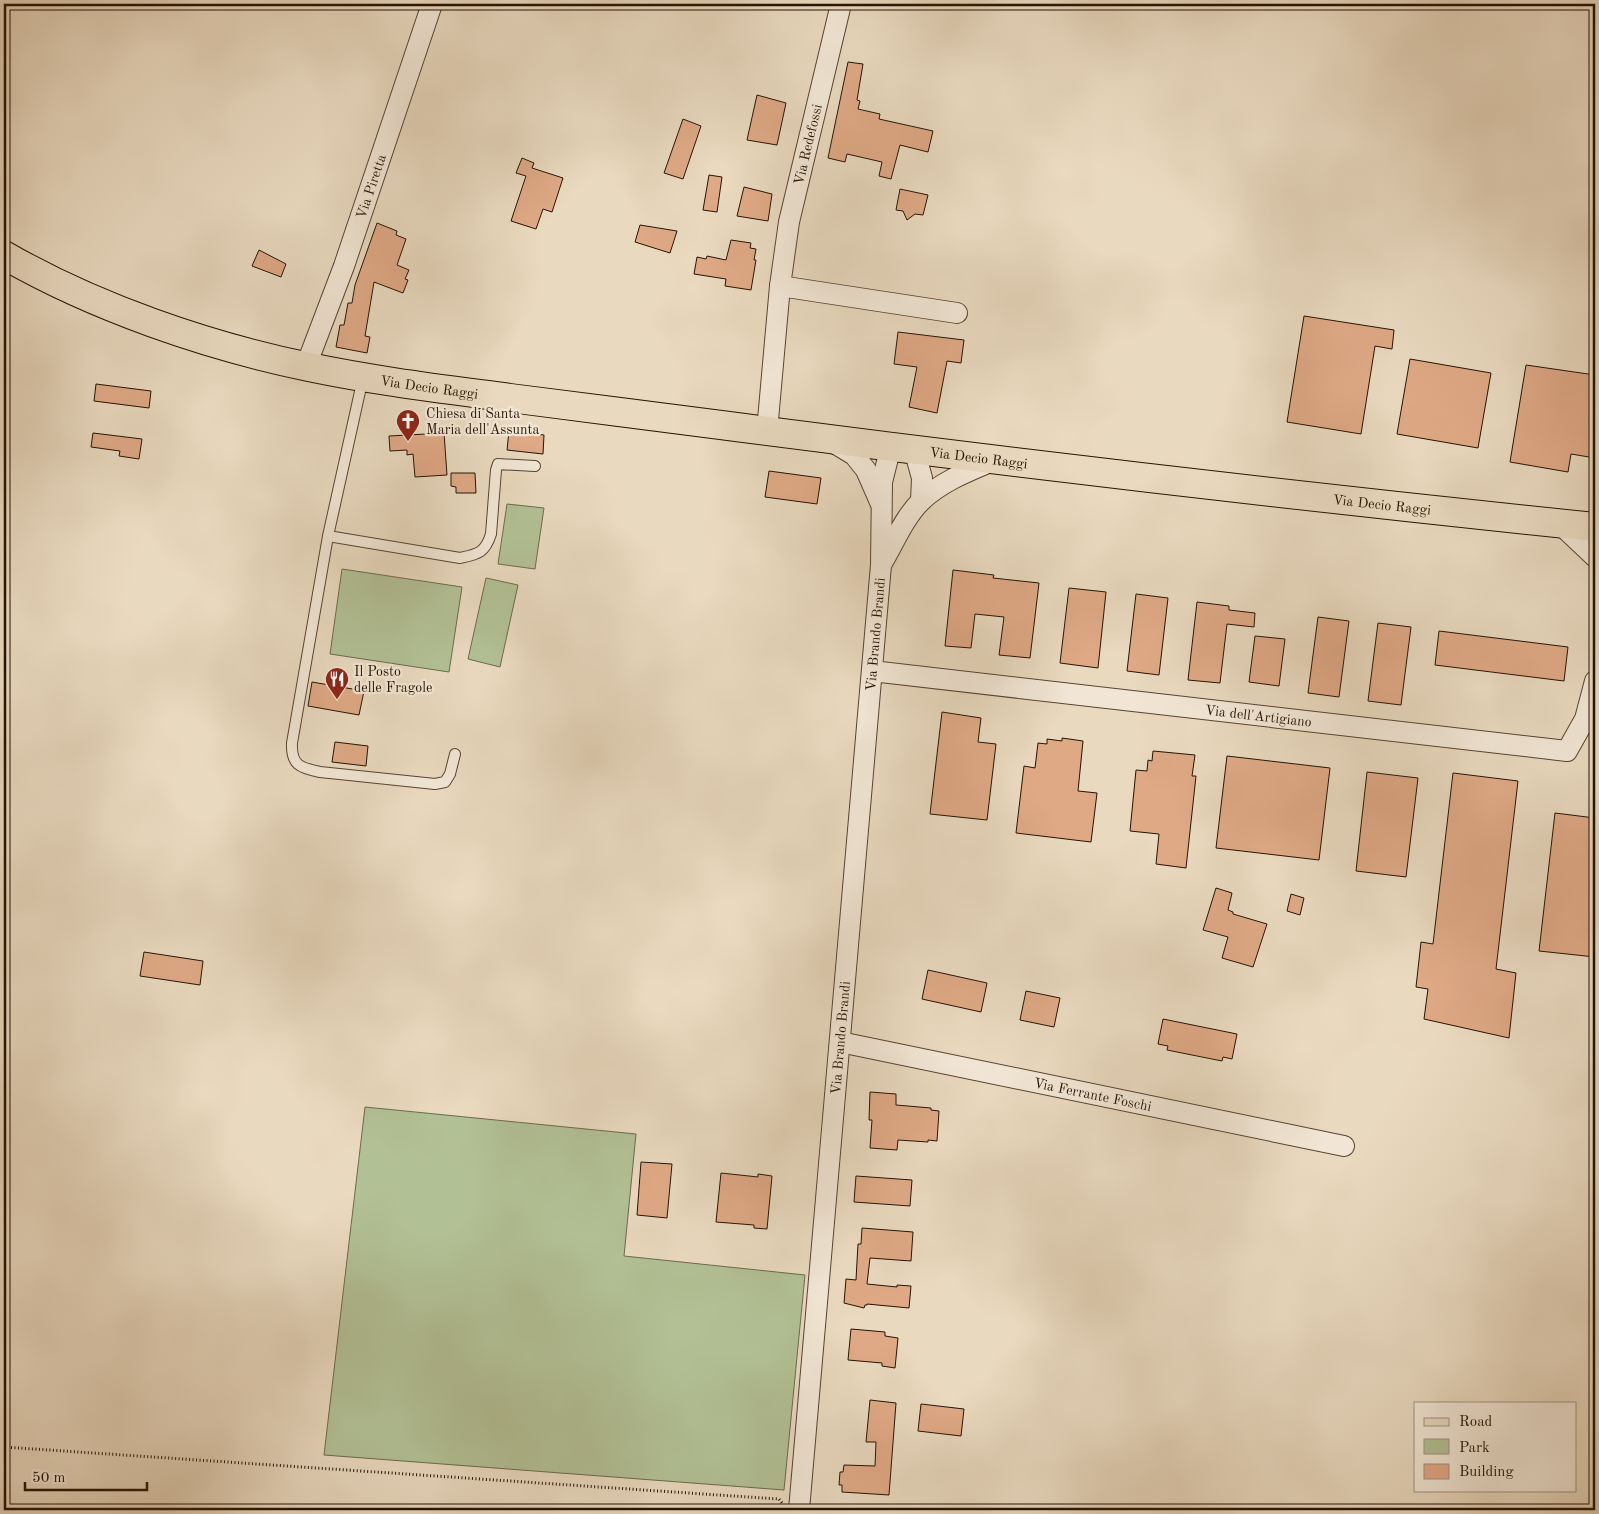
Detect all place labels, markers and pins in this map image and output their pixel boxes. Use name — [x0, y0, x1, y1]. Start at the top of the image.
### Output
place label: Chiesa di Santa Maria dell'Assunta — [426, 407, 539, 437]
church icon: Chiesa di Santa Maria dell'Assunta — [395, 408, 421, 442]
place label: Il Posto delle Fragole — [354, 665, 433, 695]
restaurant icon: Il Posto delle Fragole — [324, 666, 350, 700]

